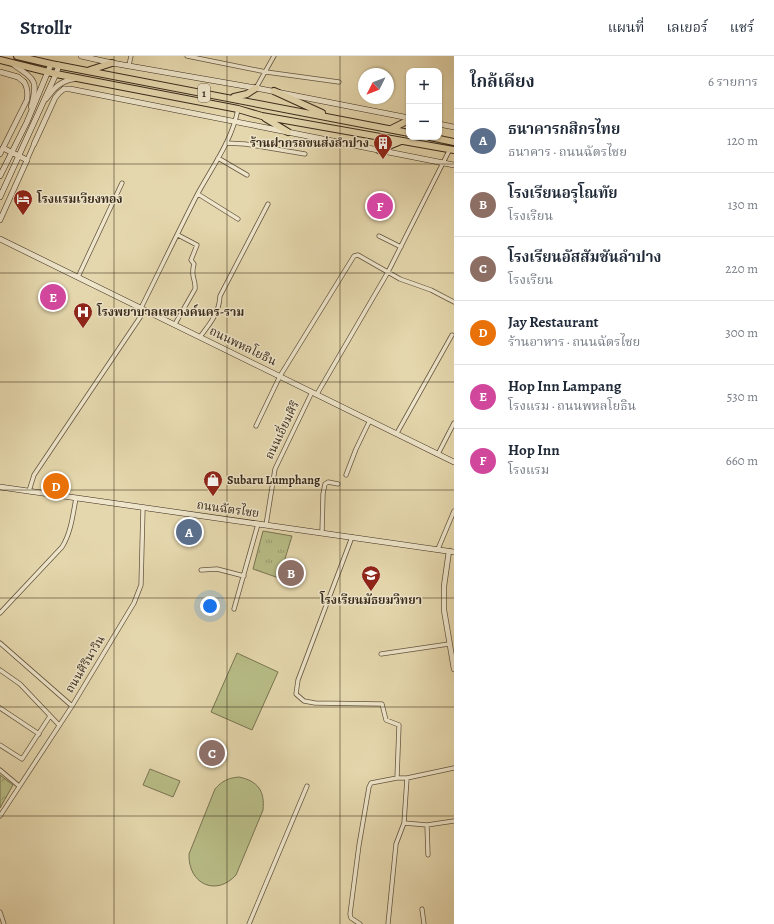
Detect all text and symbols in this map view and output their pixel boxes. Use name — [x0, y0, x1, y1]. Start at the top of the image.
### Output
text: Strollr — [20, 15, 72, 41]
text: แผนที่ — [608, 18, 644, 37]
text: เลเยอร์ — [666, 18, 708, 37]
text: แชร์ — [730, 18, 754, 37]
north arrow — [358, 68, 394, 104]
map controls — [406, 68, 442, 140]
button: + — [406, 68, 442, 104]
text: ใกล้เคียง — [470, 70, 535, 93]
text: 6 รายการ — [708, 73, 758, 90]
road number: 1 — [198, 84, 210, 102]
button: − — [406, 104, 442, 140]
text: ธนาคารกสิกรไทย — [508, 119, 620, 139]
building icon: ร้านฝากรถขนส่งลำปาง — [372, 132, 394, 160]
text: A — [479, 132, 487, 149]
text: 120 m — [727, 132, 758, 149]
place label: ร้านฝากรถขนส่งลำปาง — [250, 135, 369, 151]
text: ธนาคาร · ถนนฉัตรไชย — [508, 143, 627, 160]
text: โรงเรียนอรุโณทัย — [508, 183, 618, 203]
hotel icon: โรงแรมเวียงทอง — [12, 188, 34, 216]
place label: โรงแรมเวียงทอง — [36, 190, 123, 207]
pin: F — [367, 191, 393, 221]
text: B — [479, 196, 487, 213]
text: 130 m — [728, 196, 758, 213]
text: โรงเรียน — [508, 207, 553, 224]
text: โรงเรียนอัสสัมชันลำปาง — [508, 247, 661, 267]
text: C — [479, 260, 487, 277]
text: 220 m — [725, 260, 758, 277]
text: โรงเรียน — [508, 271, 553, 288]
pin: E — [40, 282, 66, 312]
hospital icon: โรงพยาบาลเขลางค์นคร-ราม — [72, 301, 94, 329]
place label: โรงพยาบาลเขลางค์นคร-ราม — [96, 303, 244, 320]
text: Jay Restaurant — [508, 312, 599, 332]
street label: ถนนพหลโยธิน — [207, 322, 280, 369]
text: D — [478, 324, 488, 341]
text: 300 m — [725, 324, 758, 341]
text: ร้านอาหาร · ถนนฉัตรไชย — [508, 333, 640, 350]
text: Hop Inn Lampang — [508, 376, 621, 396]
text: E — [479, 388, 487, 405]
text: 530 m — [727, 388, 758, 405]
text: โรงแรม · ถนนพหลโยธิน — [508, 397, 636, 414]
street label: ถนนเอี่ยมศิริ — [260, 398, 303, 462]
text: Hop Inn — [508, 440, 560, 460]
text: F — [480, 452, 486, 469]
text: 660 m — [726, 452, 758, 469]
text: โรงแรม — [508, 461, 549, 478]
shop icon: Subaru Lumphang — [202, 469, 224, 497]
pin: D — [43, 471, 69, 501]
place label: Subaru Lumphang — [227, 472, 321, 488]
street label: ถนนฉัตรไชย — [196, 496, 260, 521]
pin: A — [176, 517, 202, 547]
pin: B — [278, 558, 304, 588]
school or university icon: โรงเรียนมัธยมวิทยา — [360, 564, 382, 592]
place label: โรงเรียนมัธยมวิทยา — [319, 591, 422, 608]
your location — [200, 596, 220, 616]
street label: ถนนศิรินาวิน — [62, 632, 108, 696]
pin: C — [199, 738, 225, 768]

